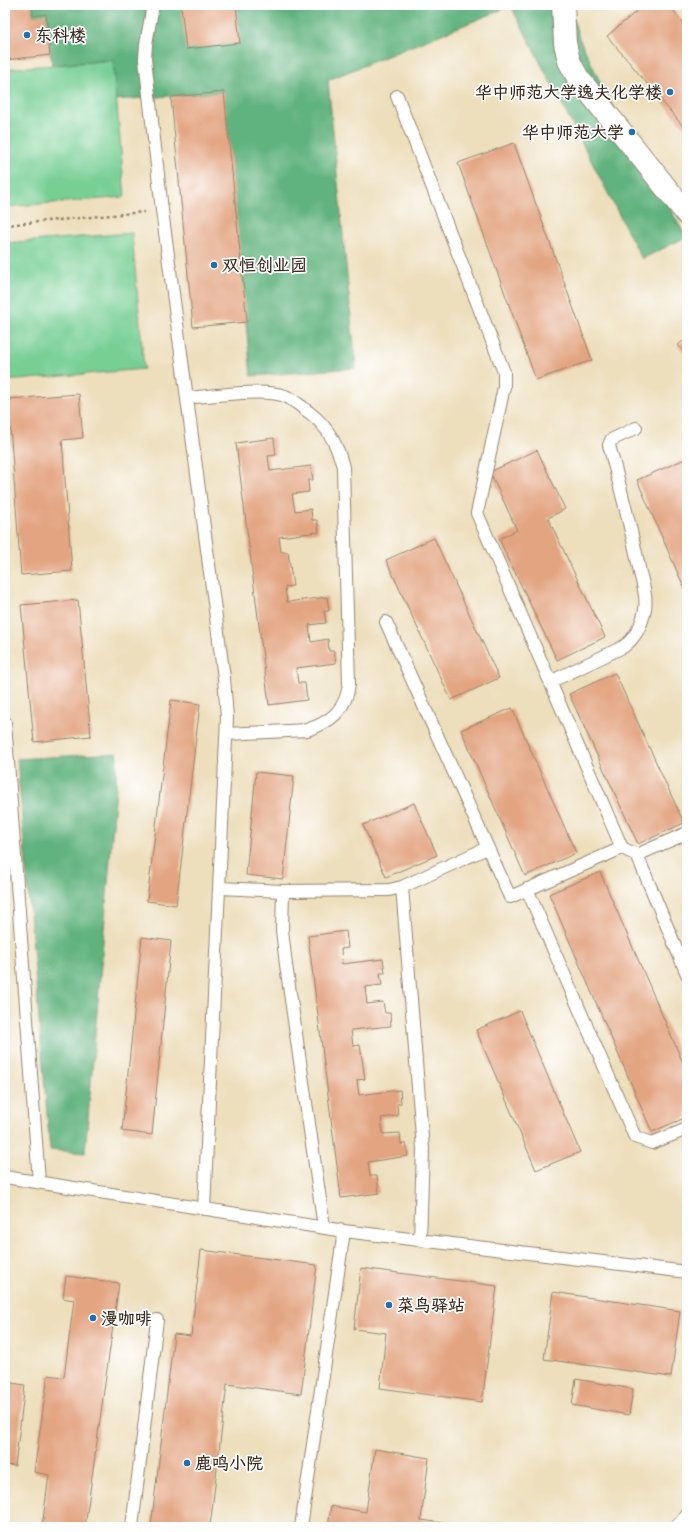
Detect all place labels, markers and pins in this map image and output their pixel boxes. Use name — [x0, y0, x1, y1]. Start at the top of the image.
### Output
place label: 东科楼 — [35, 25, 86, 46]
marker: 东科楼 — [22, 30, 32, 40]
place label: 华中师范大学逸夫化学楼 — [475, 82, 662, 103]
marker: 华中师范大学逸夫化学楼 — [665, 87, 675, 97]
place label: 华中师范大学 — [522, 122, 624, 143]
marker: 华中师范大学 — [627, 127, 637, 137]
place label: 双恒创业园 — [222, 255, 307, 276]
marker: 双恒创业园 — [209, 260, 219, 270]
place label: 菜鸟驿站 — [397, 1295, 465, 1316]
marker: 菜鸟驿站 — [384, 1300, 394, 1310]
place label: 漫咖啡 — [101, 1308, 152, 1329]
marker: 漫咖啡 — [88, 1313, 98, 1323]
place label: 鹿鸣小院 — [195, 1453, 263, 1474]
marker: 鹿鸣小院 — [182, 1458, 192, 1468]

